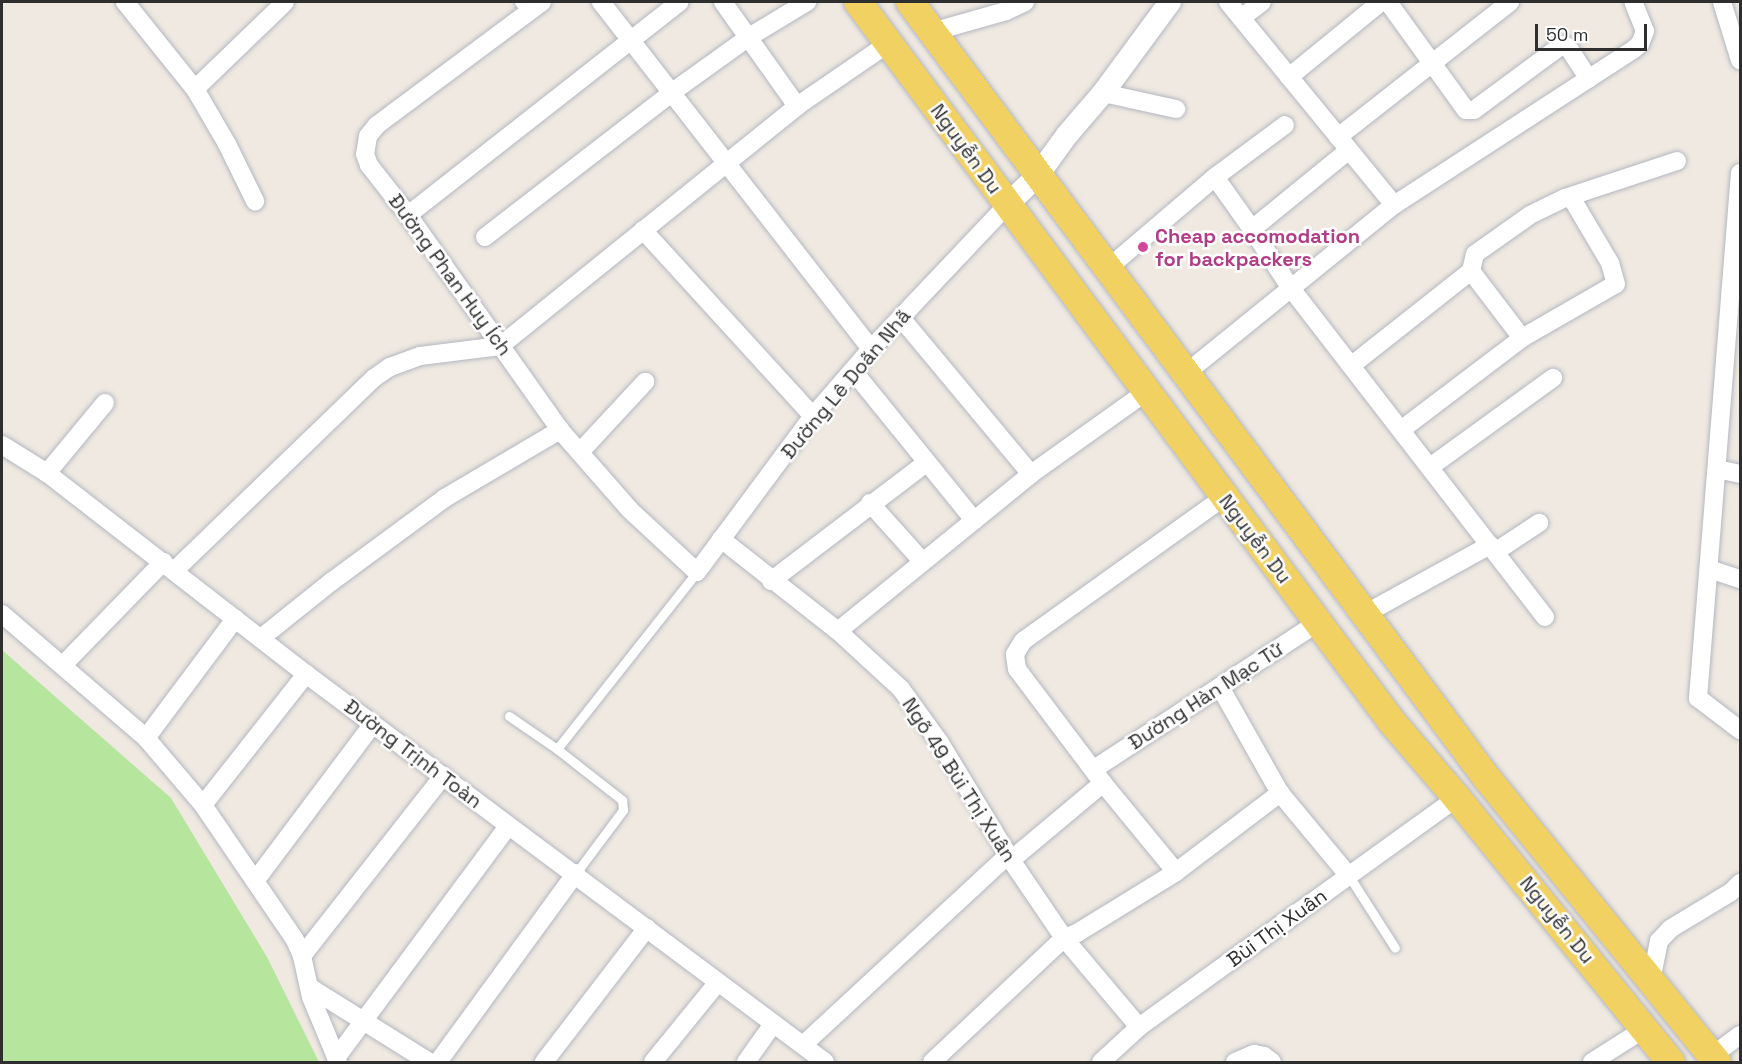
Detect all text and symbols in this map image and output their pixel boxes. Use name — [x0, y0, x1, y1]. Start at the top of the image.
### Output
scale bar — [1538, 12, 1650, 50]
text: 50 m — [1546, 23, 1588, 46]
street label: Nguyễn Du — [925, 99, 1007, 199]
street label: Đường Phan Huy Ích — [383, 190, 517, 360]
place label: Cheap accomodation for backpackers — [1155, 224, 1360, 271]
marker: Cheap accomodation for backpackers — [1136, 240, 1150, 254]
street label: Đường Lê Doãn Nhã — [776, 304, 916, 464]
street label: Nguyễn Du — [1214, 490, 1296, 588]
street label: Đường Hàn Mạc Tử — [1124, 637, 1288, 755]
street label: Ngõ 49 Bùi Thị Xuân — [897, 693, 1021, 867]
street label: Đường Trịnh Toàn — [339, 694, 487, 814]
street label: Nguyễn Du — [1515, 872, 1599, 968]
street label: Bùi Thị Xuân — [1222, 884, 1332, 972]

